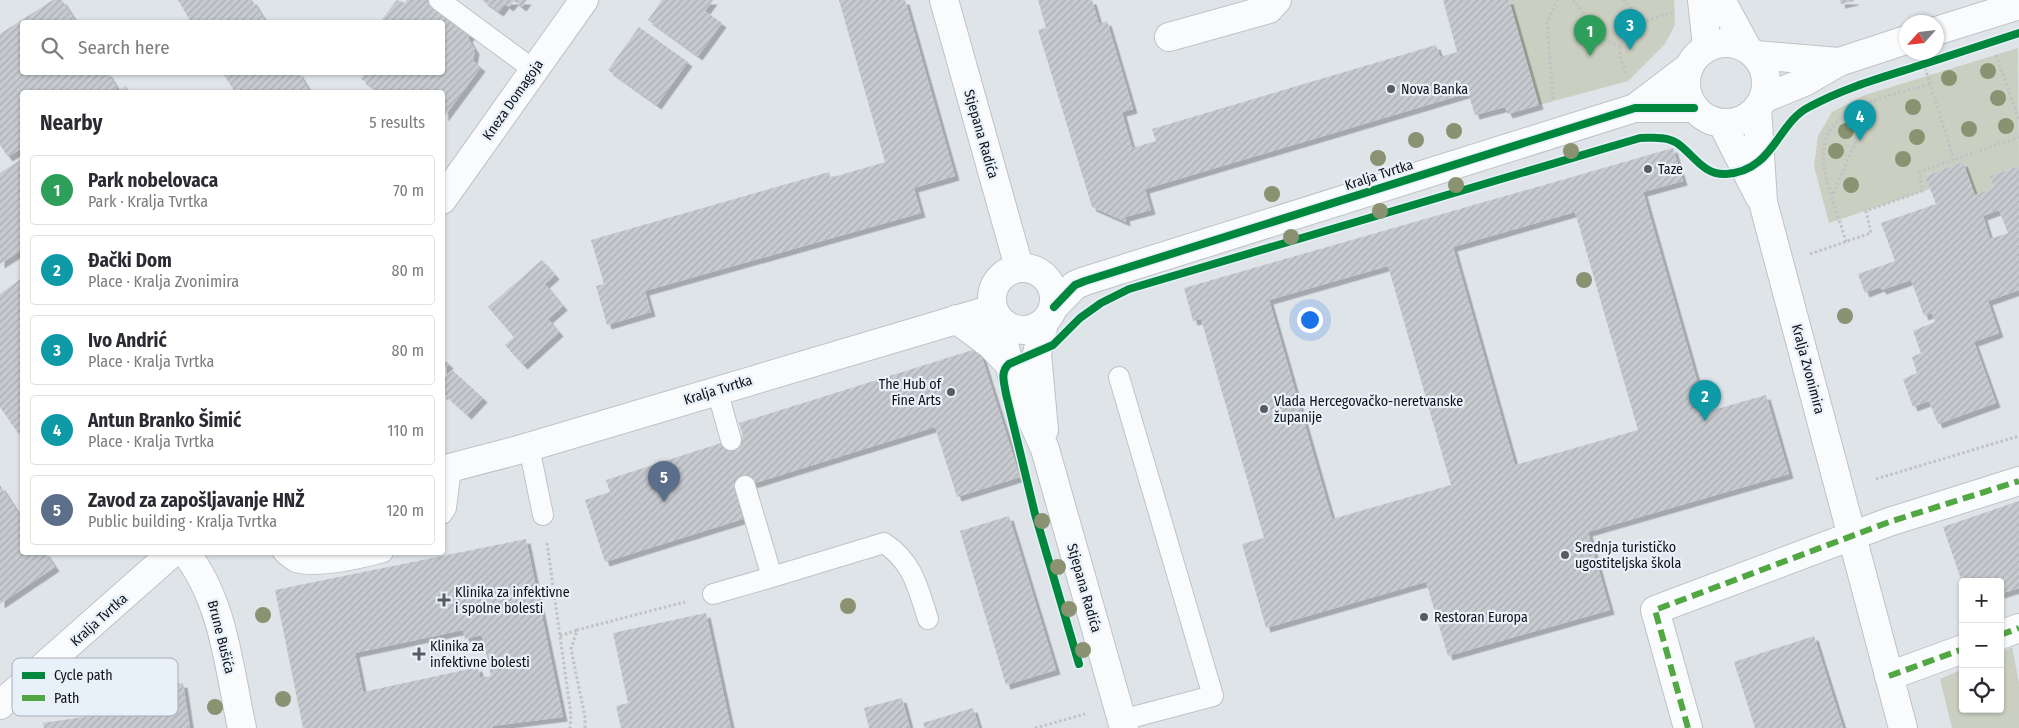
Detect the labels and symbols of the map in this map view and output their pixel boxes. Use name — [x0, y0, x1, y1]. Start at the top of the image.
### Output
pin: 3 — [1614, 9, 1646, 50]
pin: 1 — [1574, 15, 1606, 56]
north arrow — [1899, 15, 1944, 60]
street label: Kneza Domagoja — [479, 56, 547, 143]
place label: Nova Banka — [1401, 81, 1468, 98]
marker: Nova Banka — [1385, 83, 1397, 95]
street label: Stjepana Radića — [960, 88, 1002, 181]
pin: 4 — [1844, 100, 1876, 141]
street label: Kralja Tvrtka — [1343, 156, 1415, 194]
place label: Taze — [1658, 161, 1683, 178]
marker: Taze — [1642, 163, 1654, 175]
your location — [1297, 307, 1323, 333]
street label: Kralja Zvonimira — [1788, 322, 1828, 416]
street label: Kralja Tvrtka — [682, 371, 754, 408]
place label: The Hub of Fine Arts — [879, 376, 943, 409]
pin: 2 — [1689, 380, 1721, 421]
marker: The Hub of Fine Arts — [945, 386, 957, 398]
place label: Vlada Hercegovačko-neretvanske županije — [1274, 393, 1463, 426]
marker: Vlada Hercegovačko-neretvanske županije — [1258, 403, 1270, 415]
pin: 5 — [648, 461, 680, 502]
place label: Srednja turističko ugostiteljska škola — [1575, 539, 1681, 572]
street label: Stjepana Radića — [1063, 542, 1105, 635]
marker: Srednja turističko ugostiteljska škola — [1559, 549, 1571, 561]
place label: Klinika za infektivne i spolne bolesti — [455, 584, 570, 617]
street label: Kralja Tvrtka — [67, 590, 131, 650]
marker: Klinika za infektivne i spolne bolesti — [437, 593, 451, 607]
street label: Brune Bušića — [204, 599, 238, 675]
place label: Restoran Europa — [1434, 609, 1528, 626]
marker: Restoran Europa — [1418, 611, 1430, 623]
place label: Klinika za infektivne bolesti — [430, 638, 530, 671]
marker: Klinika za infektivne bolesti — [412, 647, 426, 661]
legend — [12, 658, 178, 716]
text: Cycle path — [54, 667, 113, 684]
text: Path — [54, 690, 79, 707]

